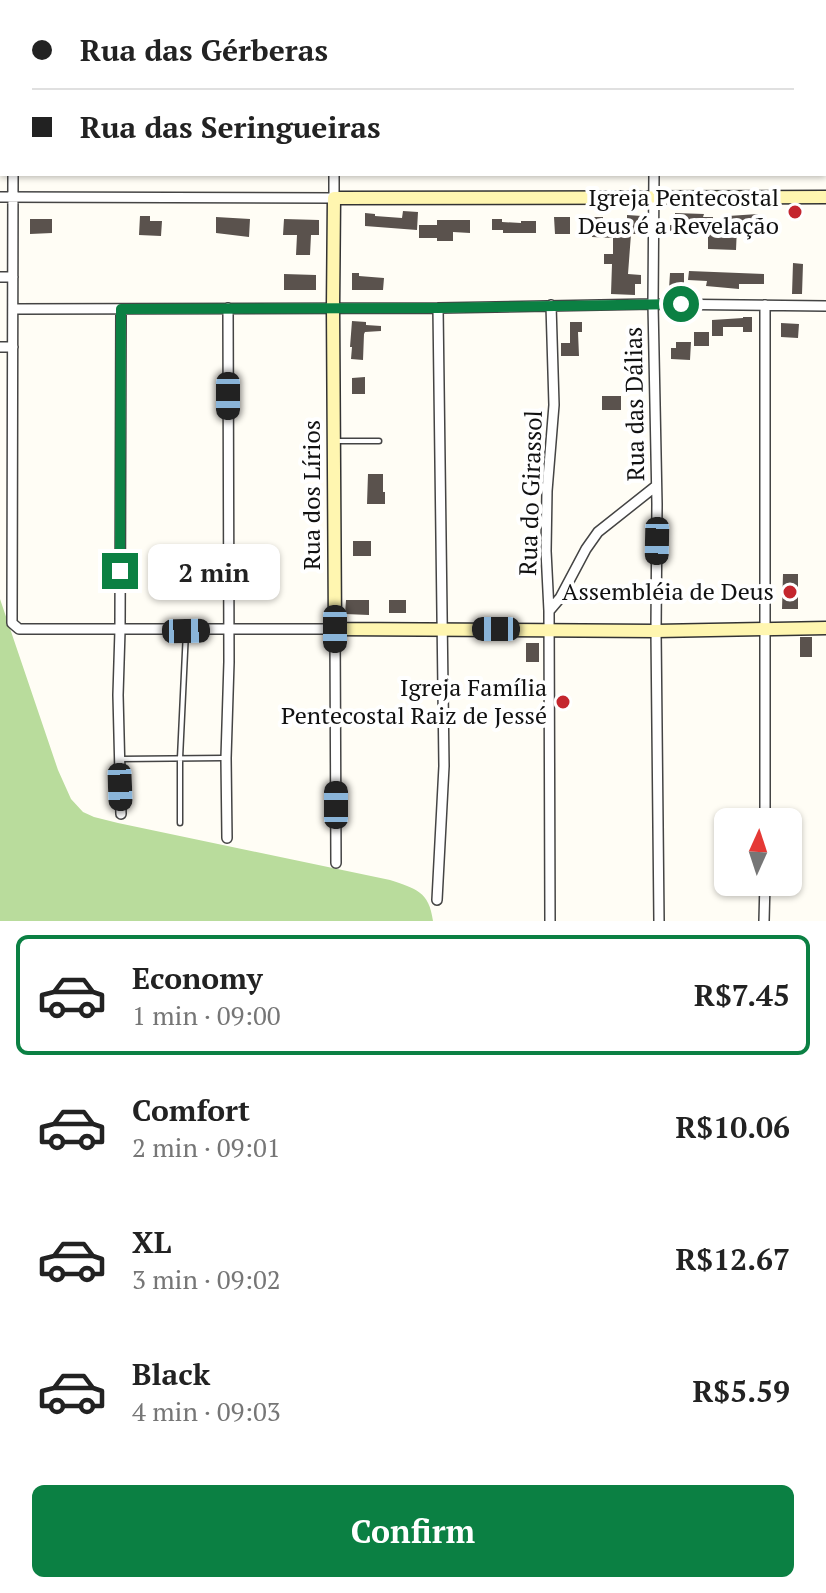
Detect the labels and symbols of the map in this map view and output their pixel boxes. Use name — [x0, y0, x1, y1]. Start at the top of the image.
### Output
place label: Igreja Pentecostal Deus é a Revelação — [578, 181, 779, 241]
marker: Igreja Pentecostal Deus é a Revelação — [786, 203, 804, 221]
route start — [663, 286, 699, 322]
street label: Rua das Dálias — [617, 326, 651, 482]
car — [216, 372, 240, 420]
street label: Rua do Girassol — [511, 410, 549, 576]
street label: Rua dos Lírios — [295, 420, 327, 570]
car — [645, 517, 669, 565]
callout: 2 min — [148, 543, 280, 599]
route end — [102, 553, 138, 589]
place label: Assembléia de Deus — [562, 575, 774, 607]
marker: Assembléia de Deus — [781, 583, 799, 601]
car — [323, 605, 347, 653]
car — [472, 617, 520, 641]
car — [162, 619, 210, 643]
place label: Igreja Família Pentecostal Raiz de Jessé — [281, 671, 547, 731]
marker: Igreja Família Pentecostal Raiz de Jessé — [554, 693, 572, 711]
car — [107, 763, 133, 811]
car — [324, 781, 348, 829]
north arrow — [714, 808, 802, 896]

